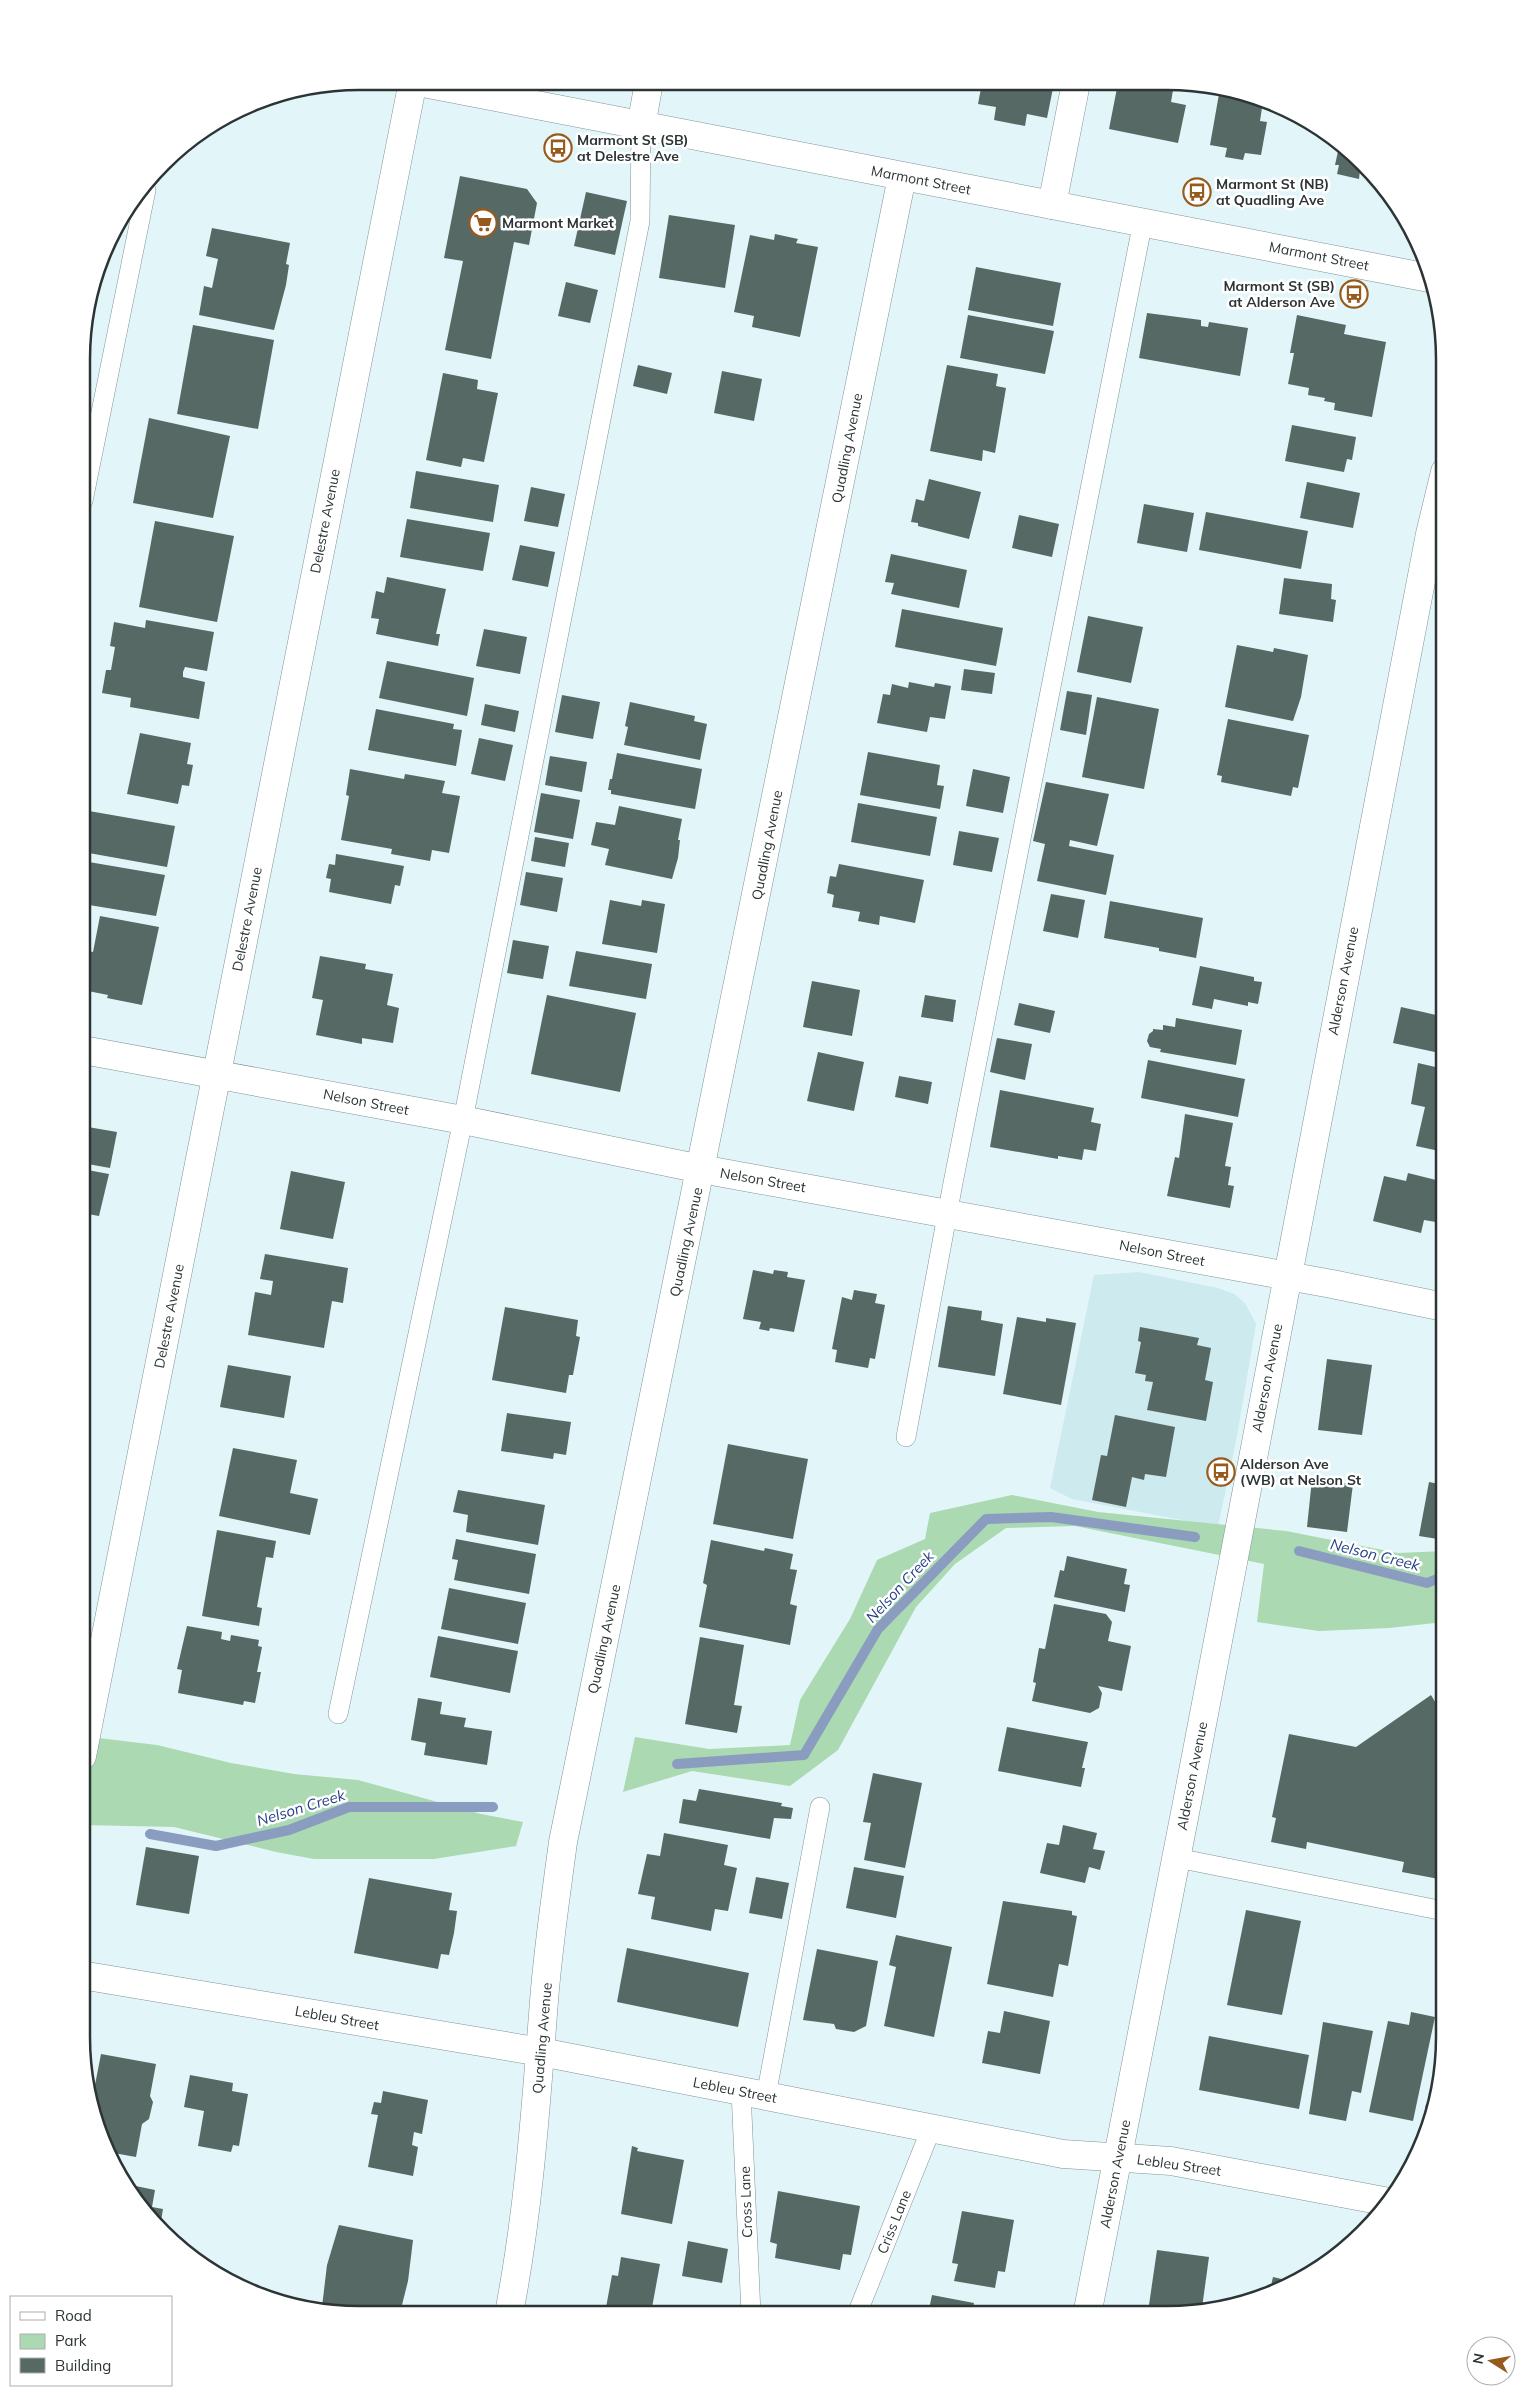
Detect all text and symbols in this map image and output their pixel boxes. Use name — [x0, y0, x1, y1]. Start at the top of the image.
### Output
place label: Marmont St (SB) at Delestre Ave — [577, 131, 689, 165]
bus stop icon: Marmont St (SB) at Delestre Ave — [543, 133, 573, 163]
street label: Marmont Street — [870, 162, 973, 199]
place label: Marmont St (NB) at Quadling Ave — [1216, 175, 1329, 209]
bus stop icon: Marmont St (NB) at Quadling Ave — [1182, 177, 1212, 207]
supermarket icon: Marmont Market — [468, 208, 498, 238]
place label: Marmont Market — [502, 214, 614, 232]
street label: Marmont Street — [1268, 238, 1371, 275]
place label: Marmont St (SB) at Alderson Ave — [1223, 277, 1335, 311]
bus stop icon: Marmont St (SB) at Alderson Ave — [1339, 279, 1369, 309]
street label: Quadling Avenue — [828, 392, 866, 504]
street label: Delestre Avenue — [306, 467, 344, 575]
street label: Quadling Avenue — [748, 789, 786, 901]
street label: Delestre Avenue — [228, 865, 266, 973]
street label: Alderson Avenue — [1324, 925, 1362, 1037]
street label: Nelson Street — [322, 1085, 410, 1119]
street label: Nelson Street — [719, 1164, 807, 1196]
street label: Quadling Avenue — [666, 1186, 706, 1298]
street label: Nelson Street — [1118, 1236, 1206, 1270]
street label: Delestre Avenue — [150, 1262, 188, 1370]
street label: Alderson Avenue — [1248, 1322, 1286, 1434]
place label: Alderson Ave (WB) at Nelson St — [1240, 1455, 1362, 1489]
bus stop icon: Alderson Ave (WB) at Nelson St — [1206, 1457, 1236, 1487]
water label: Nelson Creek — [1329, 1534, 1423, 1575]
water label: Nelson Creek — [862, 1546, 939, 1627]
street label: Quadling Avenue — [584, 1583, 624, 1695]
street label: Alderson Avenue — [1173, 1720, 1211, 1832]
water label: Nelson Creek — [254, 1785, 348, 1830]
street label: Quadling Avenue — [528, 1982, 556, 2094]
street label: Lebleu Street — [294, 2002, 380, 2034]
street label: Lebleu Street — [692, 2073, 779, 2107]
street label: Alderson Avenue — [1096, 2118, 1134, 2230]
street label: Lebleu Street — [1136, 2150, 1222, 2180]
street label: Cross Lane — [736, 2166, 756, 2238]
street label: Criss Lane — [873, 2187, 915, 2257]
legend — [10, 2296, 172, 2386]
text: Road — [55, 2306, 92, 2325]
text: Park — [55, 2331, 87, 2350]
north arrow — [1466, 2336, 1516, 2386]
text: N — [1468, 2352, 1488, 2365]
text: Building — [55, 2356, 111, 2375]

